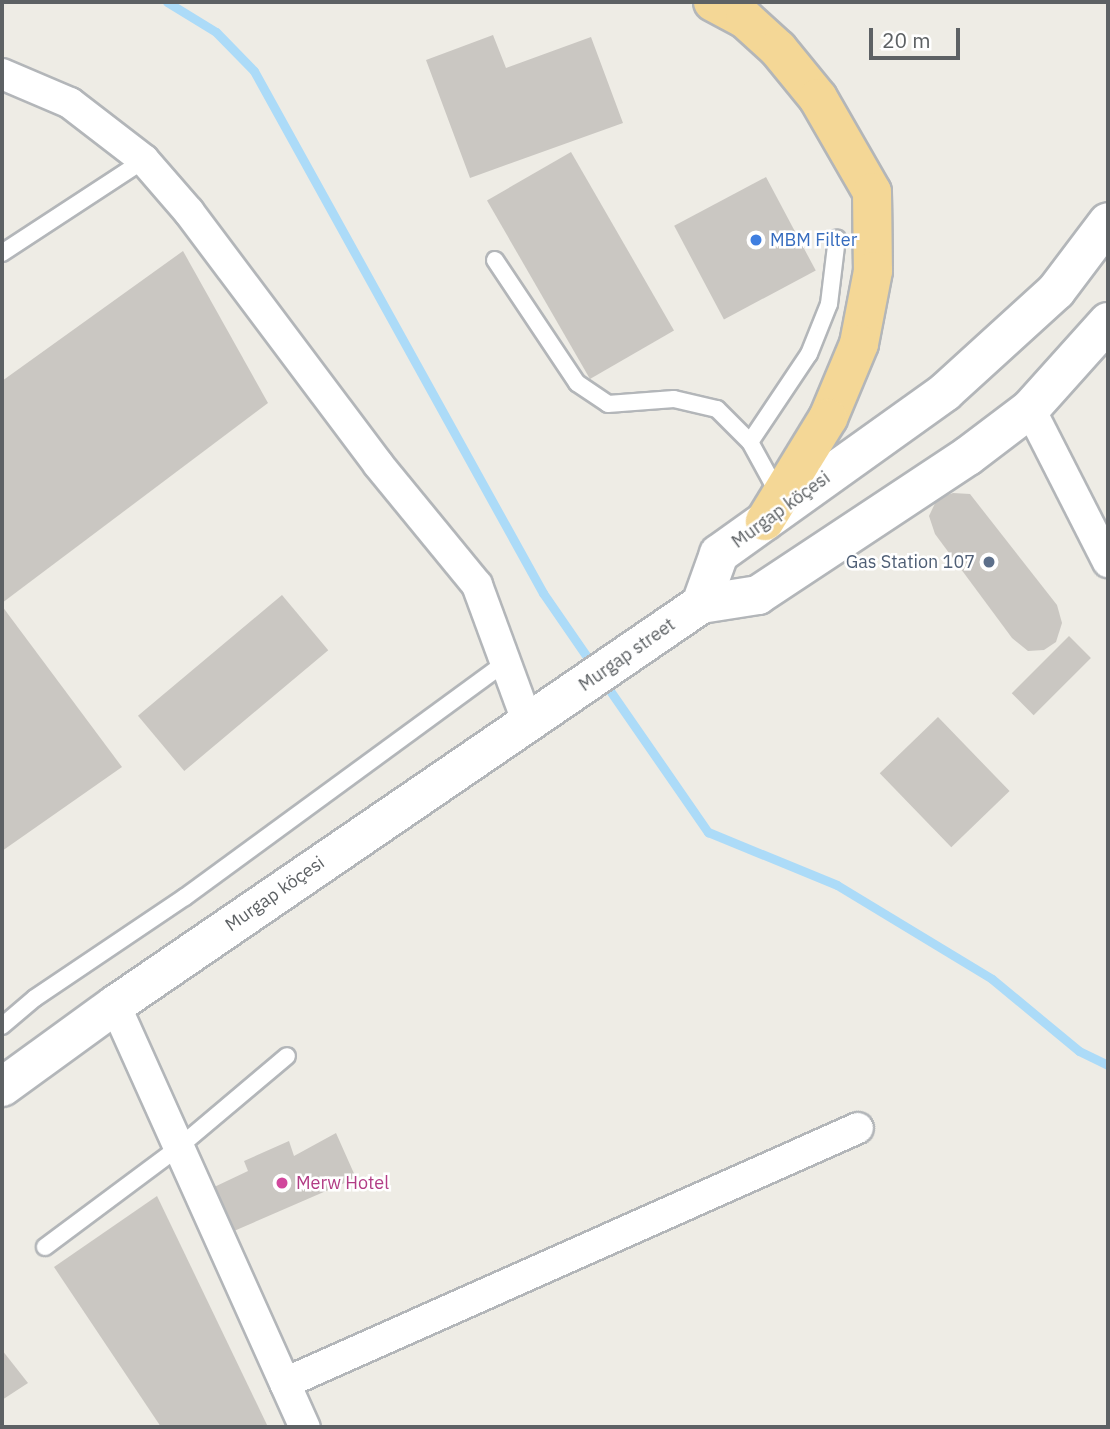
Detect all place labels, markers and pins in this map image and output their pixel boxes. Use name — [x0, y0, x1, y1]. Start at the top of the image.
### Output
place label: MBM Filter — [770, 229, 857, 251]
marker: MBM Filter — [748, 232, 764, 248]
place label: Gas Station 107 — [846, 551, 975, 573]
marker: Gas Station 107 — [981, 554, 997, 570]
place label: Merw Hotel — [296, 1172, 389, 1194]
marker: Merw Hotel — [274, 1175, 290, 1191]

